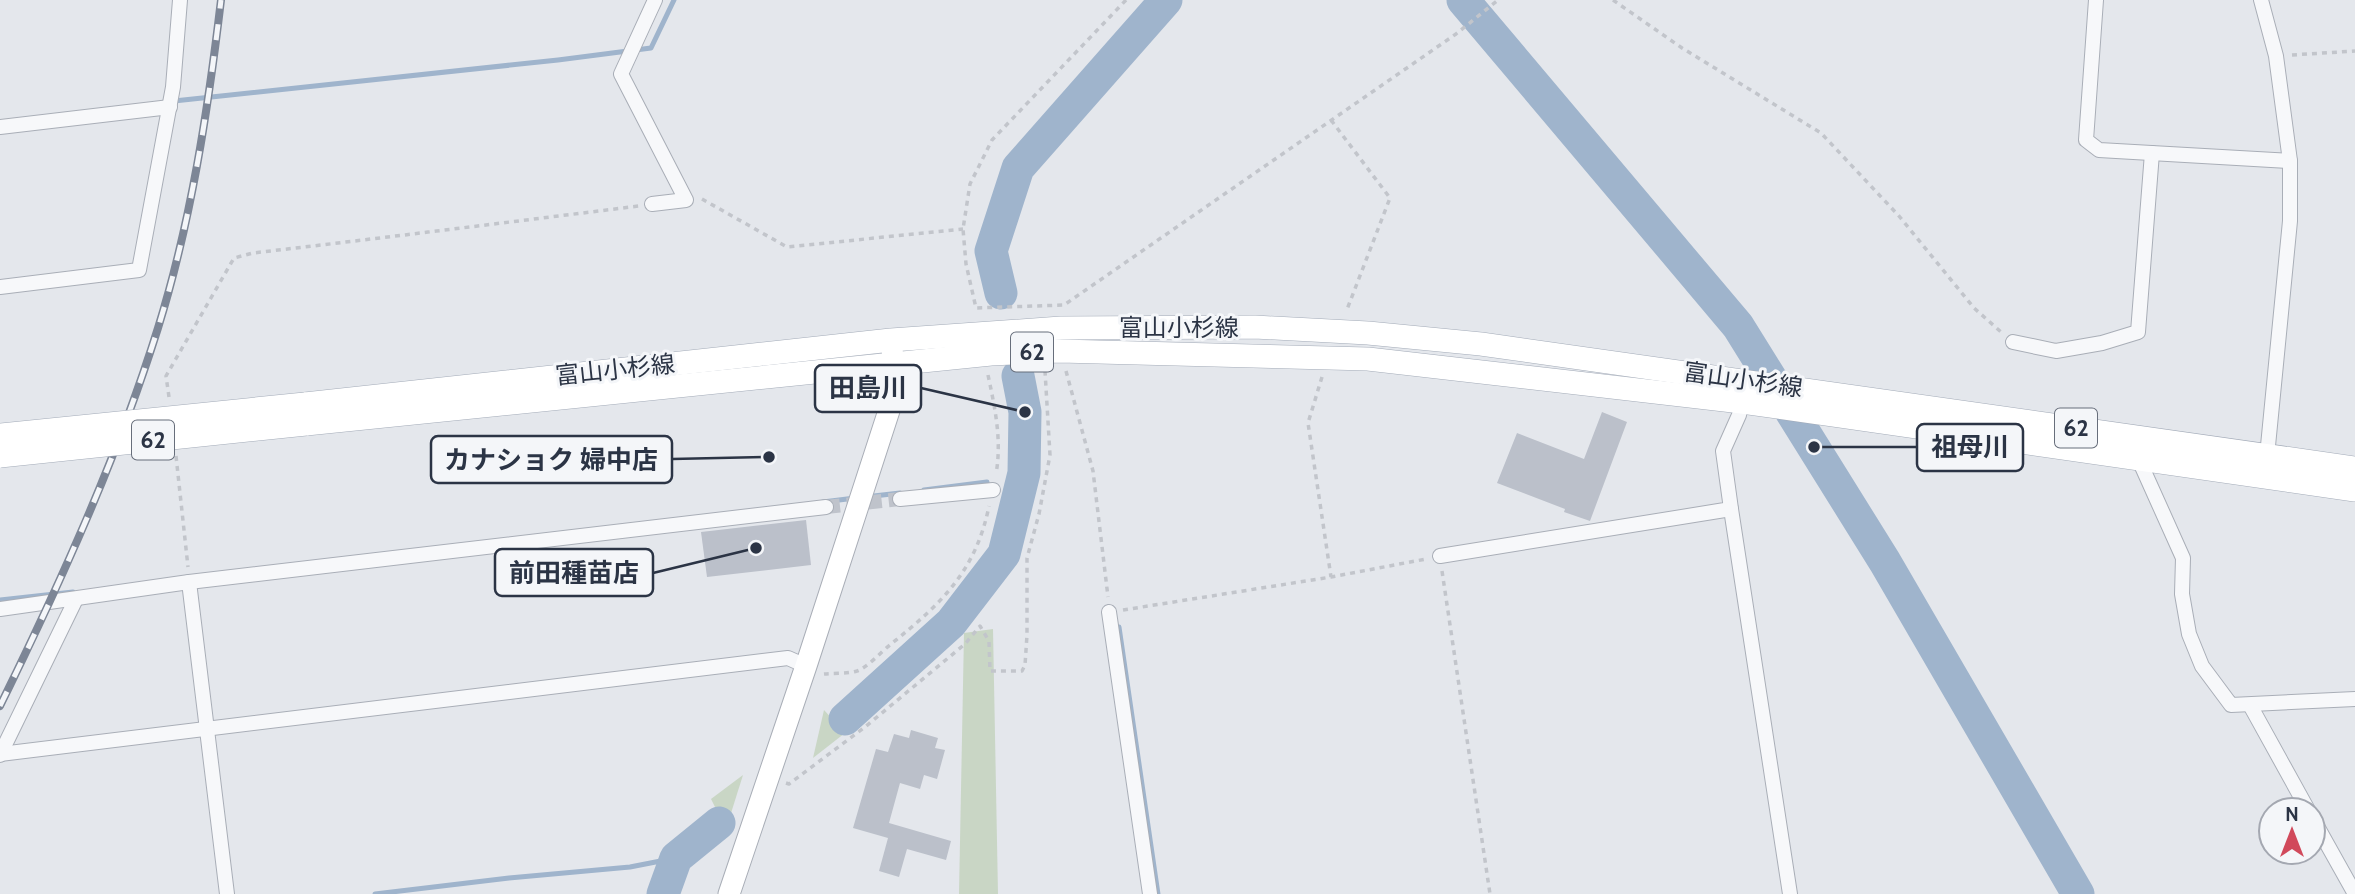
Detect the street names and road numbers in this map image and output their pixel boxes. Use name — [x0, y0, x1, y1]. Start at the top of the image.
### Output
street label: 富山小杉線 — [1119, 313, 1239, 342]
road number: 62 — [1011, 332, 1053, 372]
street label: 富山小杉線 — [554, 349, 676, 390]
street label: 富山小杉線 — [1682, 357, 1805, 402]
road number: 62 — [2055, 408, 2097, 448]
road number: 62 — [132, 420, 174, 460]

